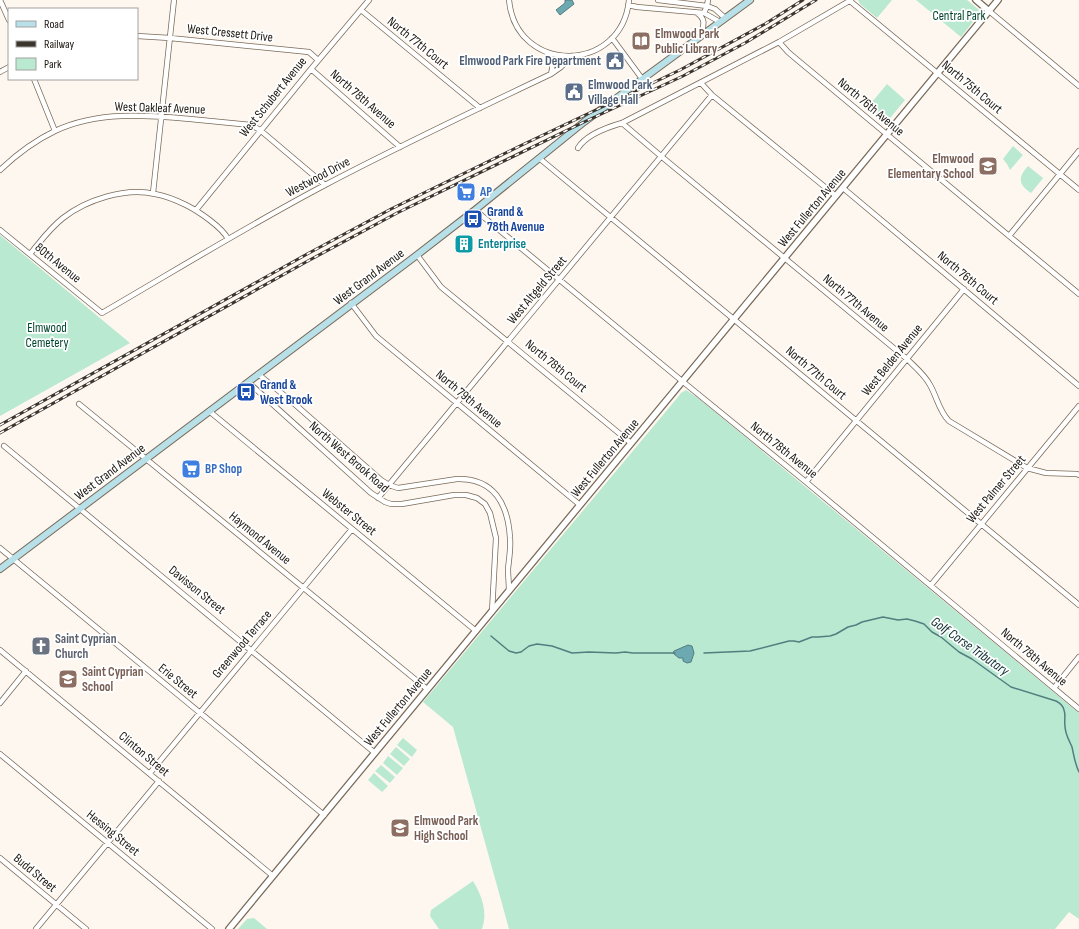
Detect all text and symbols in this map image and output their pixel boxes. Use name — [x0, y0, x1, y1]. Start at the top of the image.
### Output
legend — [8, 8, 138, 80]
park label: Central Park — [932, 8, 986, 24]
street label: North 77th Court — [384, 13, 452, 73]
text: Road — [44, 17, 64, 32]
street label: West Cressett Drive — [186, 21, 274, 45]
place label: Elmwood Park Public Library — [655, 26, 720, 57]
library icon: Elmwood Park Public Library — [630, 30, 652, 52]
text: Railway — [44, 37, 75, 52]
public building icon: Elmwood Park Fire Department — [604, 50, 626, 72]
place label: Elmwood Park Fire Department — [459, 53, 602, 69]
street label: West Schubert Avenue — [236, 54, 310, 140]
text: Park — [44, 57, 62, 72]
street label: North 75th Court — [938, 57, 1006, 117]
street label: North 78th Avenue — [327, 66, 399, 132]
street label: North 76th Avenue — [835, 75, 907, 139]
place label: Elmwood Park Village Hall — [588, 77, 653, 108]
public building icon: Elmwood Park Village Hall — [563, 81, 585, 103]
street label: West Oakleaf Avenue — [114, 98, 206, 118]
place label: Elmwood Elementary School — [888, 151, 974, 182]
street label: Westwood Drive — [283, 153, 353, 201]
school or university icon: Elmwood Elementary School — [977, 155, 999, 177]
street label: West Fullerton Avenue — [775, 166, 849, 250]
supermarket icon: AP — [455, 181, 477, 203]
place label: AP — [479, 184, 492, 200]
place label: Grand & 78th Avenue — [487, 204, 545, 235]
bus stop icon: Grand & 78th Avenue — [462, 208, 484, 230]
building icon: Enterprise — [453, 233, 475, 255]
place label: Enterprise — [478, 236, 527, 252]
street label: 80th Avenue — [32, 240, 84, 286]
street label: West Grand Avenue — [331, 245, 407, 309]
street label: North 76th Court — [934, 248, 1002, 308]
street label: West Altgeld Street — [504, 253, 570, 327]
street label: North 77th Avenue — [820, 271, 892, 335]
park label: Elmwood Cemetery — [26, 320, 68, 351]
street label: West Belden Avenue — [858, 321, 926, 399]
street label: North 78th Court — [522, 336, 590, 396]
street label: North 77th Court — [782, 343, 850, 403]
street label: North 79th Avenue — [432, 367, 506, 431]
place label: Grand & West Brook — [260, 377, 313, 408]
bus stop icon: Grand & West Brook — [235, 381, 257, 403]
street label: West Fullerton Avenue — [568, 416, 642, 500]
street label: North West Brook Road — [306, 418, 392, 496]
street label: North 78th Avenue — [747, 418, 821, 482]
street label: West Grand Avenue — [72, 440, 148, 504]
street label: West Palmer Street — [963, 452, 1029, 526]
supermarket icon: BP Shop — [180, 458, 202, 480]
place label: BP Shop — [205, 461, 242, 477]
street label: Webster Street — [318, 485, 380, 539]
street label: Haymond Avenue — [226, 508, 294, 568]
street label: Davisson Street — [165, 562, 229, 618]
street label: Greenwood Terrace — [209, 607, 275, 681]
water label: Golf Corse Tributary — [928, 613, 1013, 680]
street label: North 78th Avenue — [998, 625, 1070, 689]
place label: Saint Cyprian Church — [55, 631, 117, 662]
church icon: Saint Cyprian Church — [30, 635, 52, 657]
street label: Erie Street — [155, 660, 201, 702]
place label: Saint Cyprian School — [82, 664, 144, 695]
street label: West Fullerton Avenue — [361, 665, 435, 749]
school or university icon: Saint Cyprian School — [57, 668, 79, 690]
street label: Clinton Street — [115, 728, 173, 780]
street label: Hessing Street — [83, 807, 143, 859]
place label: Elmwood Park High School — [414, 813, 479, 844]
school or university icon: Elmwood Park High School — [389, 817, 411, 839]
street label: Budd Street — [10, 850, 60, 896]

